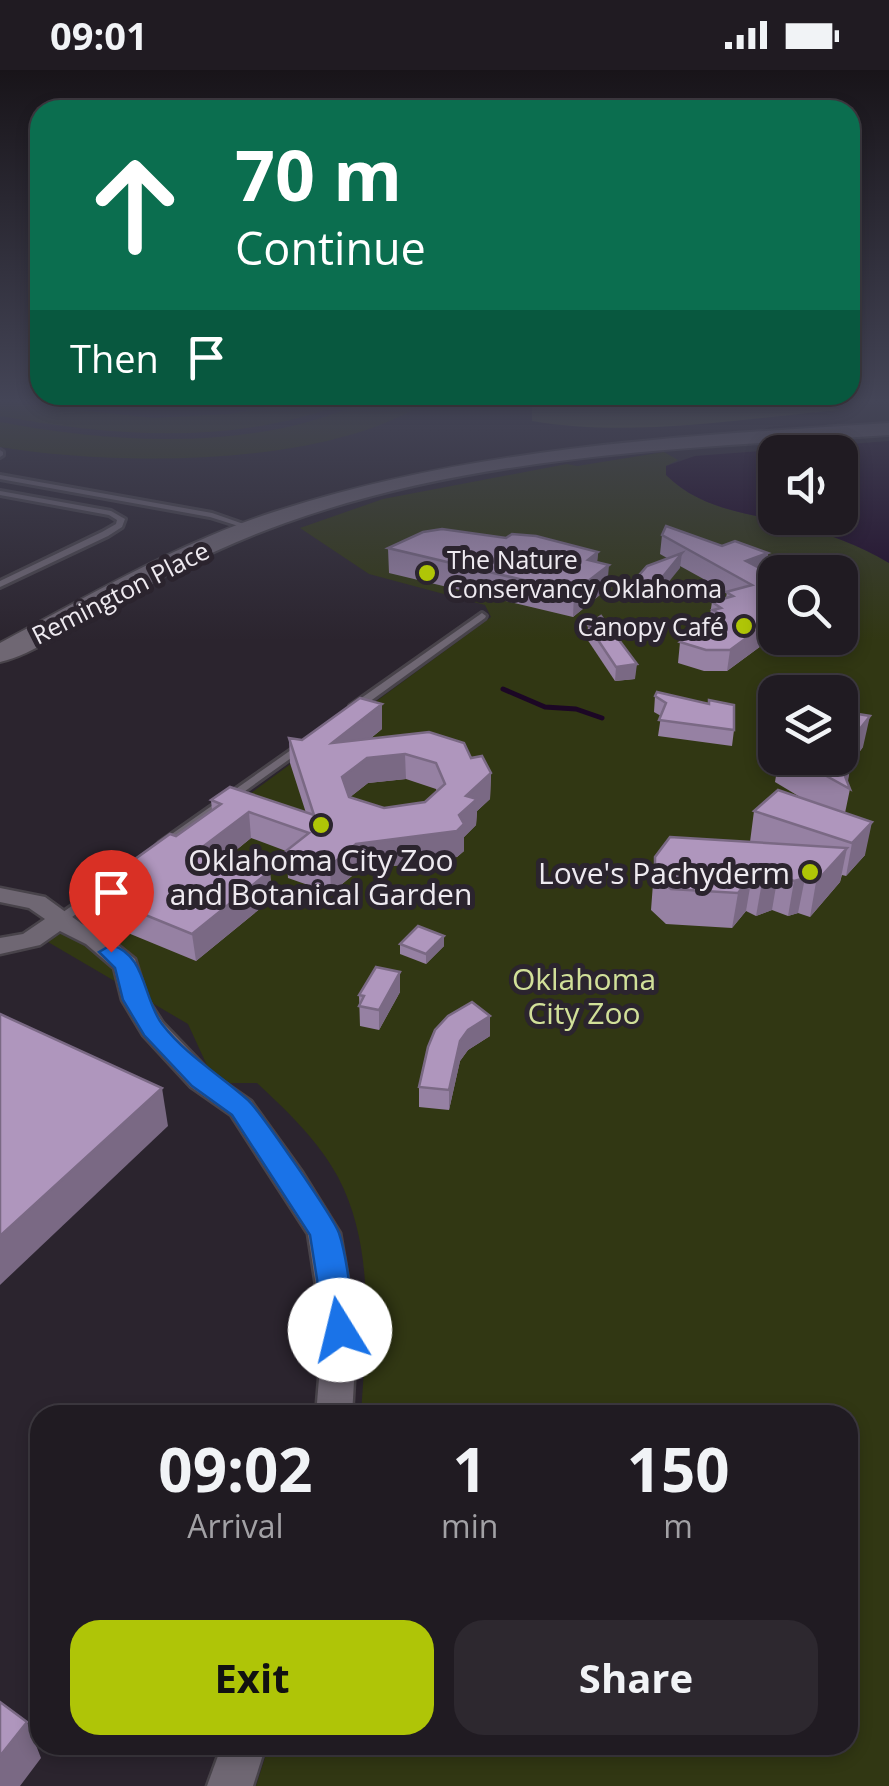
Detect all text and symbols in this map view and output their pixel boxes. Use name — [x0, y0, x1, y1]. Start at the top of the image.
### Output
text: 09:01 — [50, 9, 148, 61]
text: 70 m — [235, 126, 402, 222]
icon: ahead — [70, 140, 200, 270]
text: Continue — [235, 217, 426, 278]
icon: arrive — [179, 330, 234, 385]
text: Then — [70, 332, 159, 384]
map controls — [758, 435, 858, 775]
button: sound — [758, 435, 858, 535]
street label: Remington Place — [25, 533, 215, 651]
place label: The Nature Conservancy Oklahoma — [447, 542, 722, 605]
button: search — [758, 555, 858, 655]
marker: The Nature Conservancy Oklahoma — [416, 562, 438, 584]
place label: Canopy Café — [578, 609, 724, 643]
marker: Canopy Café — [733, 615, 755, 637]
button: layers — [758, 675, 858, 775]
marker: Oklahoma City Zoo and Botanical Garden — [310, 814, 332, 836]
place label: Oklahoma City Zoo and Botanical Garden — [170, 839, 472, 914]
pin — [69, 850, 154, 953]
place label: Love's Pachyderm — [538, 852, 790, 893]
marker: Love's Pachyderm — [799, 861, 821, 883]
icon: arrive — [84, 865, 139, 920]
park label: Oklahoma City Zoo — [512, 958, 656, 1033]
position arrow — [288, 1278, 392, 1382]
text: 09:02 — [158, 1428, 313, 1510]
text: 1 — [453, 1428, 487, 1510]
text: 150 — [627, 1428, 730, 1510]
text: Arrival — [187, 1504, 284, 1547]
text: min — [441, 1504, 498, 1547]
text: m — [663, 1504, 693, 1547]
button: Exit — [70, 1620, 434, 1735]
button: Share — [454, 1620, 818, 1735]

